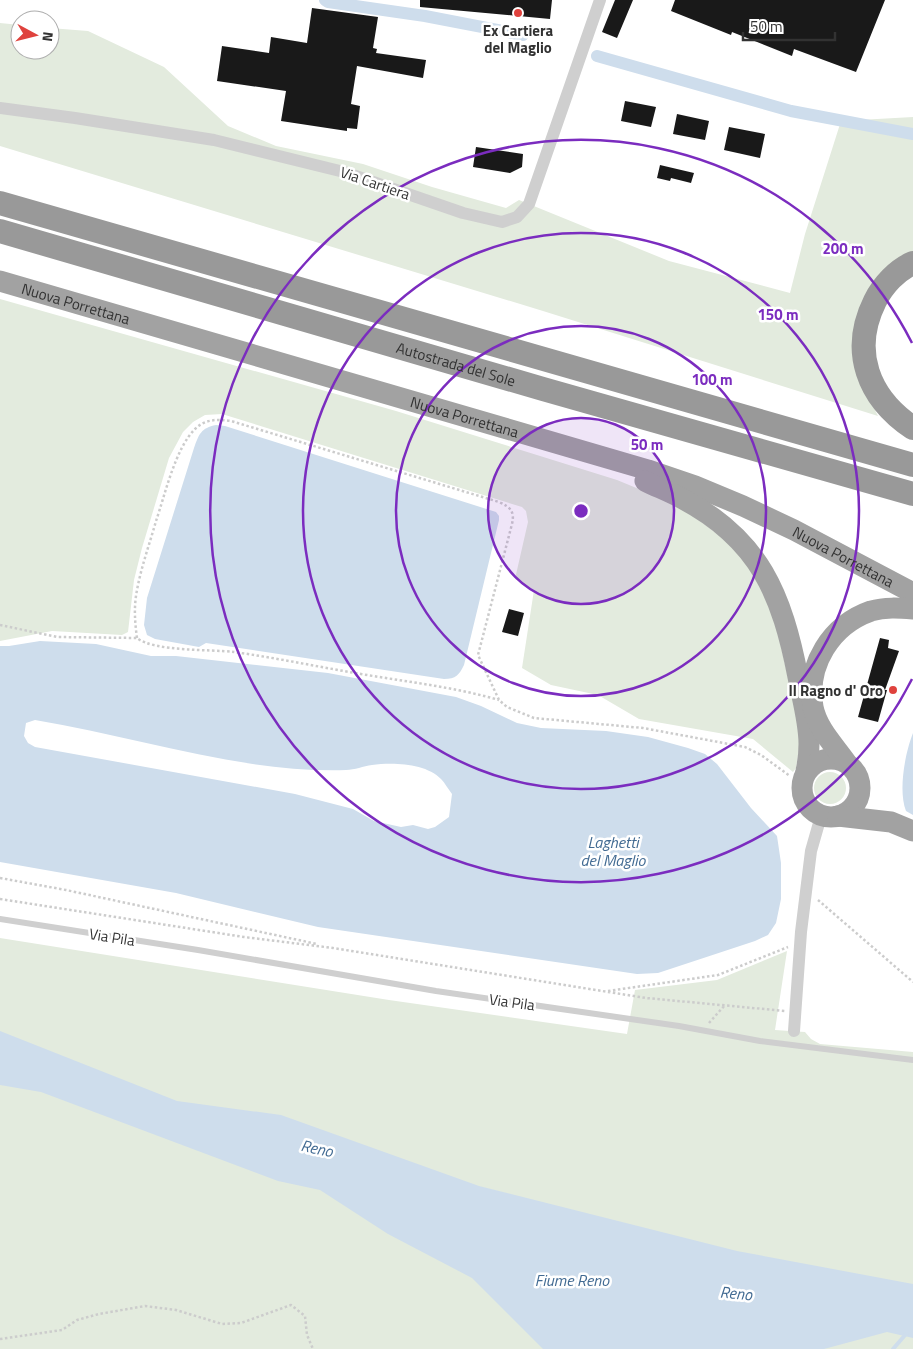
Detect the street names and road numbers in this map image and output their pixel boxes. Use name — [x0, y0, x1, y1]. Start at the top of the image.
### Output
street label: Via Cartiera — [337, 160, 413, 206]
street label: Nuova Porrettana — [19, 276, 133, 330]
street label: Autostrada del Sole — [394, 335, 518, 392]
street label: Nuova Porrettana — [408, 390, 522, 443]
street label: Nuova Porrettana — [789, 520, 899, 593]
street label: Via Pila — [87, 922, 137, 952]
street label: Via Pila — [488, 987, 537, 1017]

